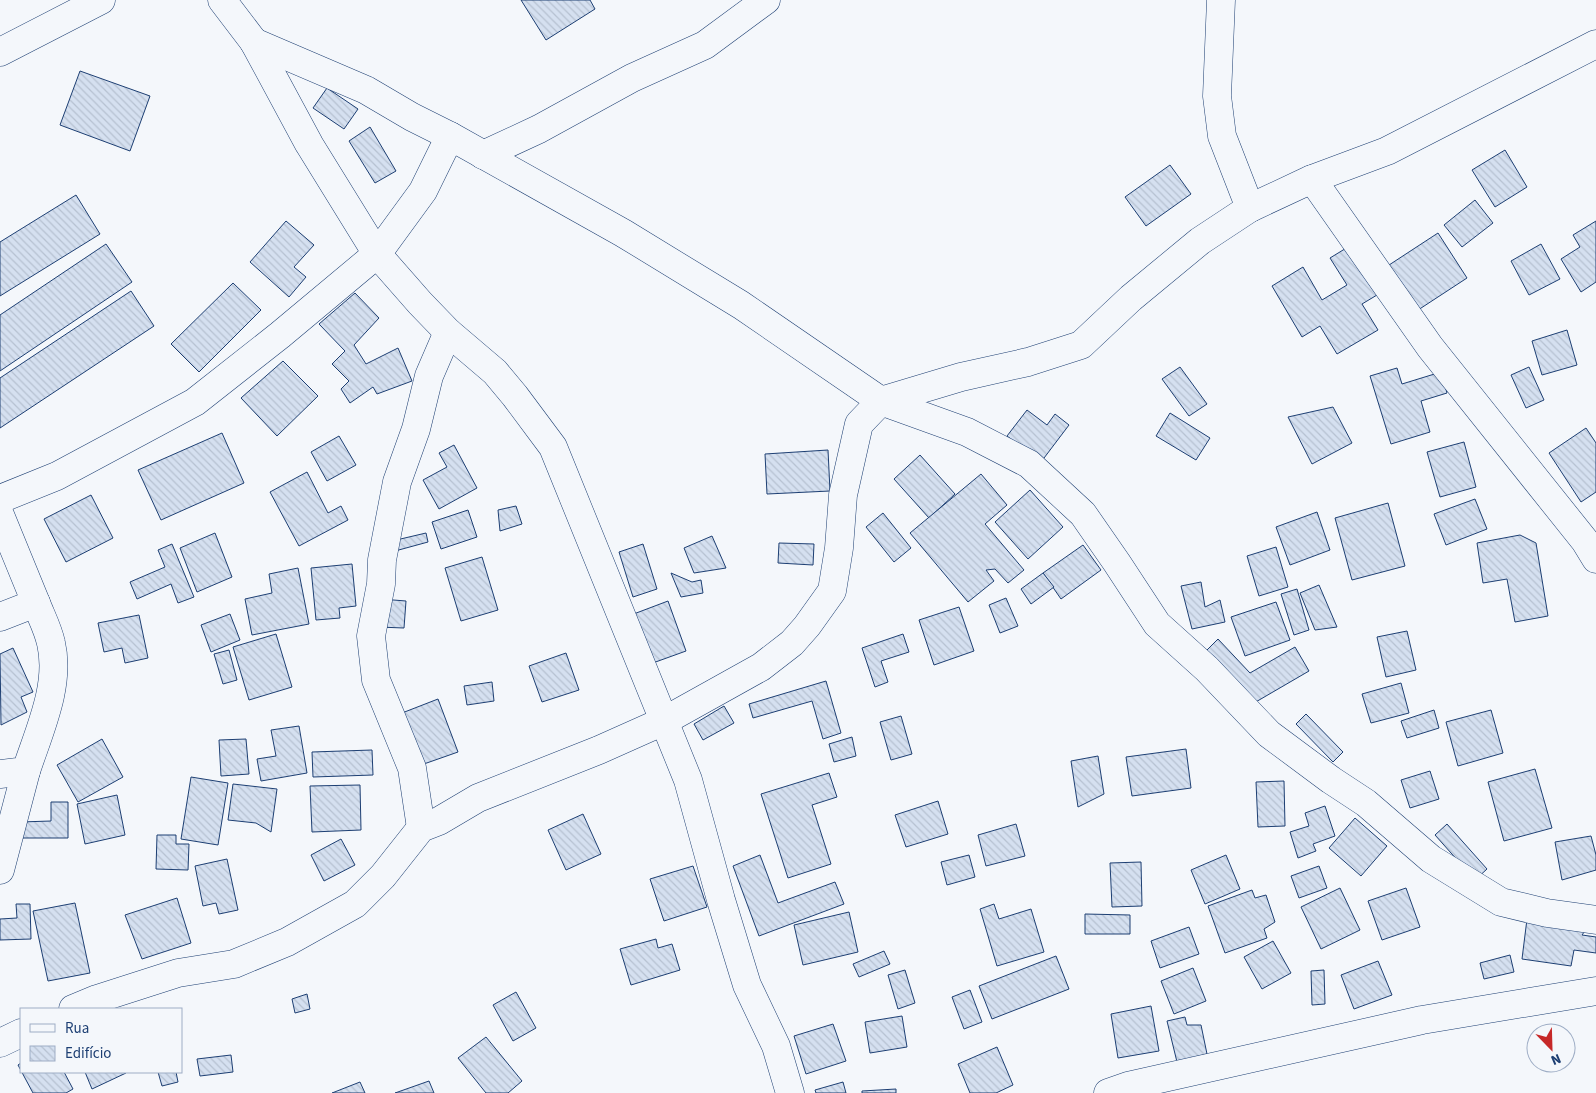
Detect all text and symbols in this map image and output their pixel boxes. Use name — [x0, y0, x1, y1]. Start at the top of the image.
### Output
legend — [20, 1008, 182, 1073]
text: Rua — [65, 1018, 89, 1039]
north arrow — [1526, 1023, 1576, 1073]
text: Edifício — [65, 1043, 112, 1064]
text: N — [1547, 1048, 1564, 1070]

